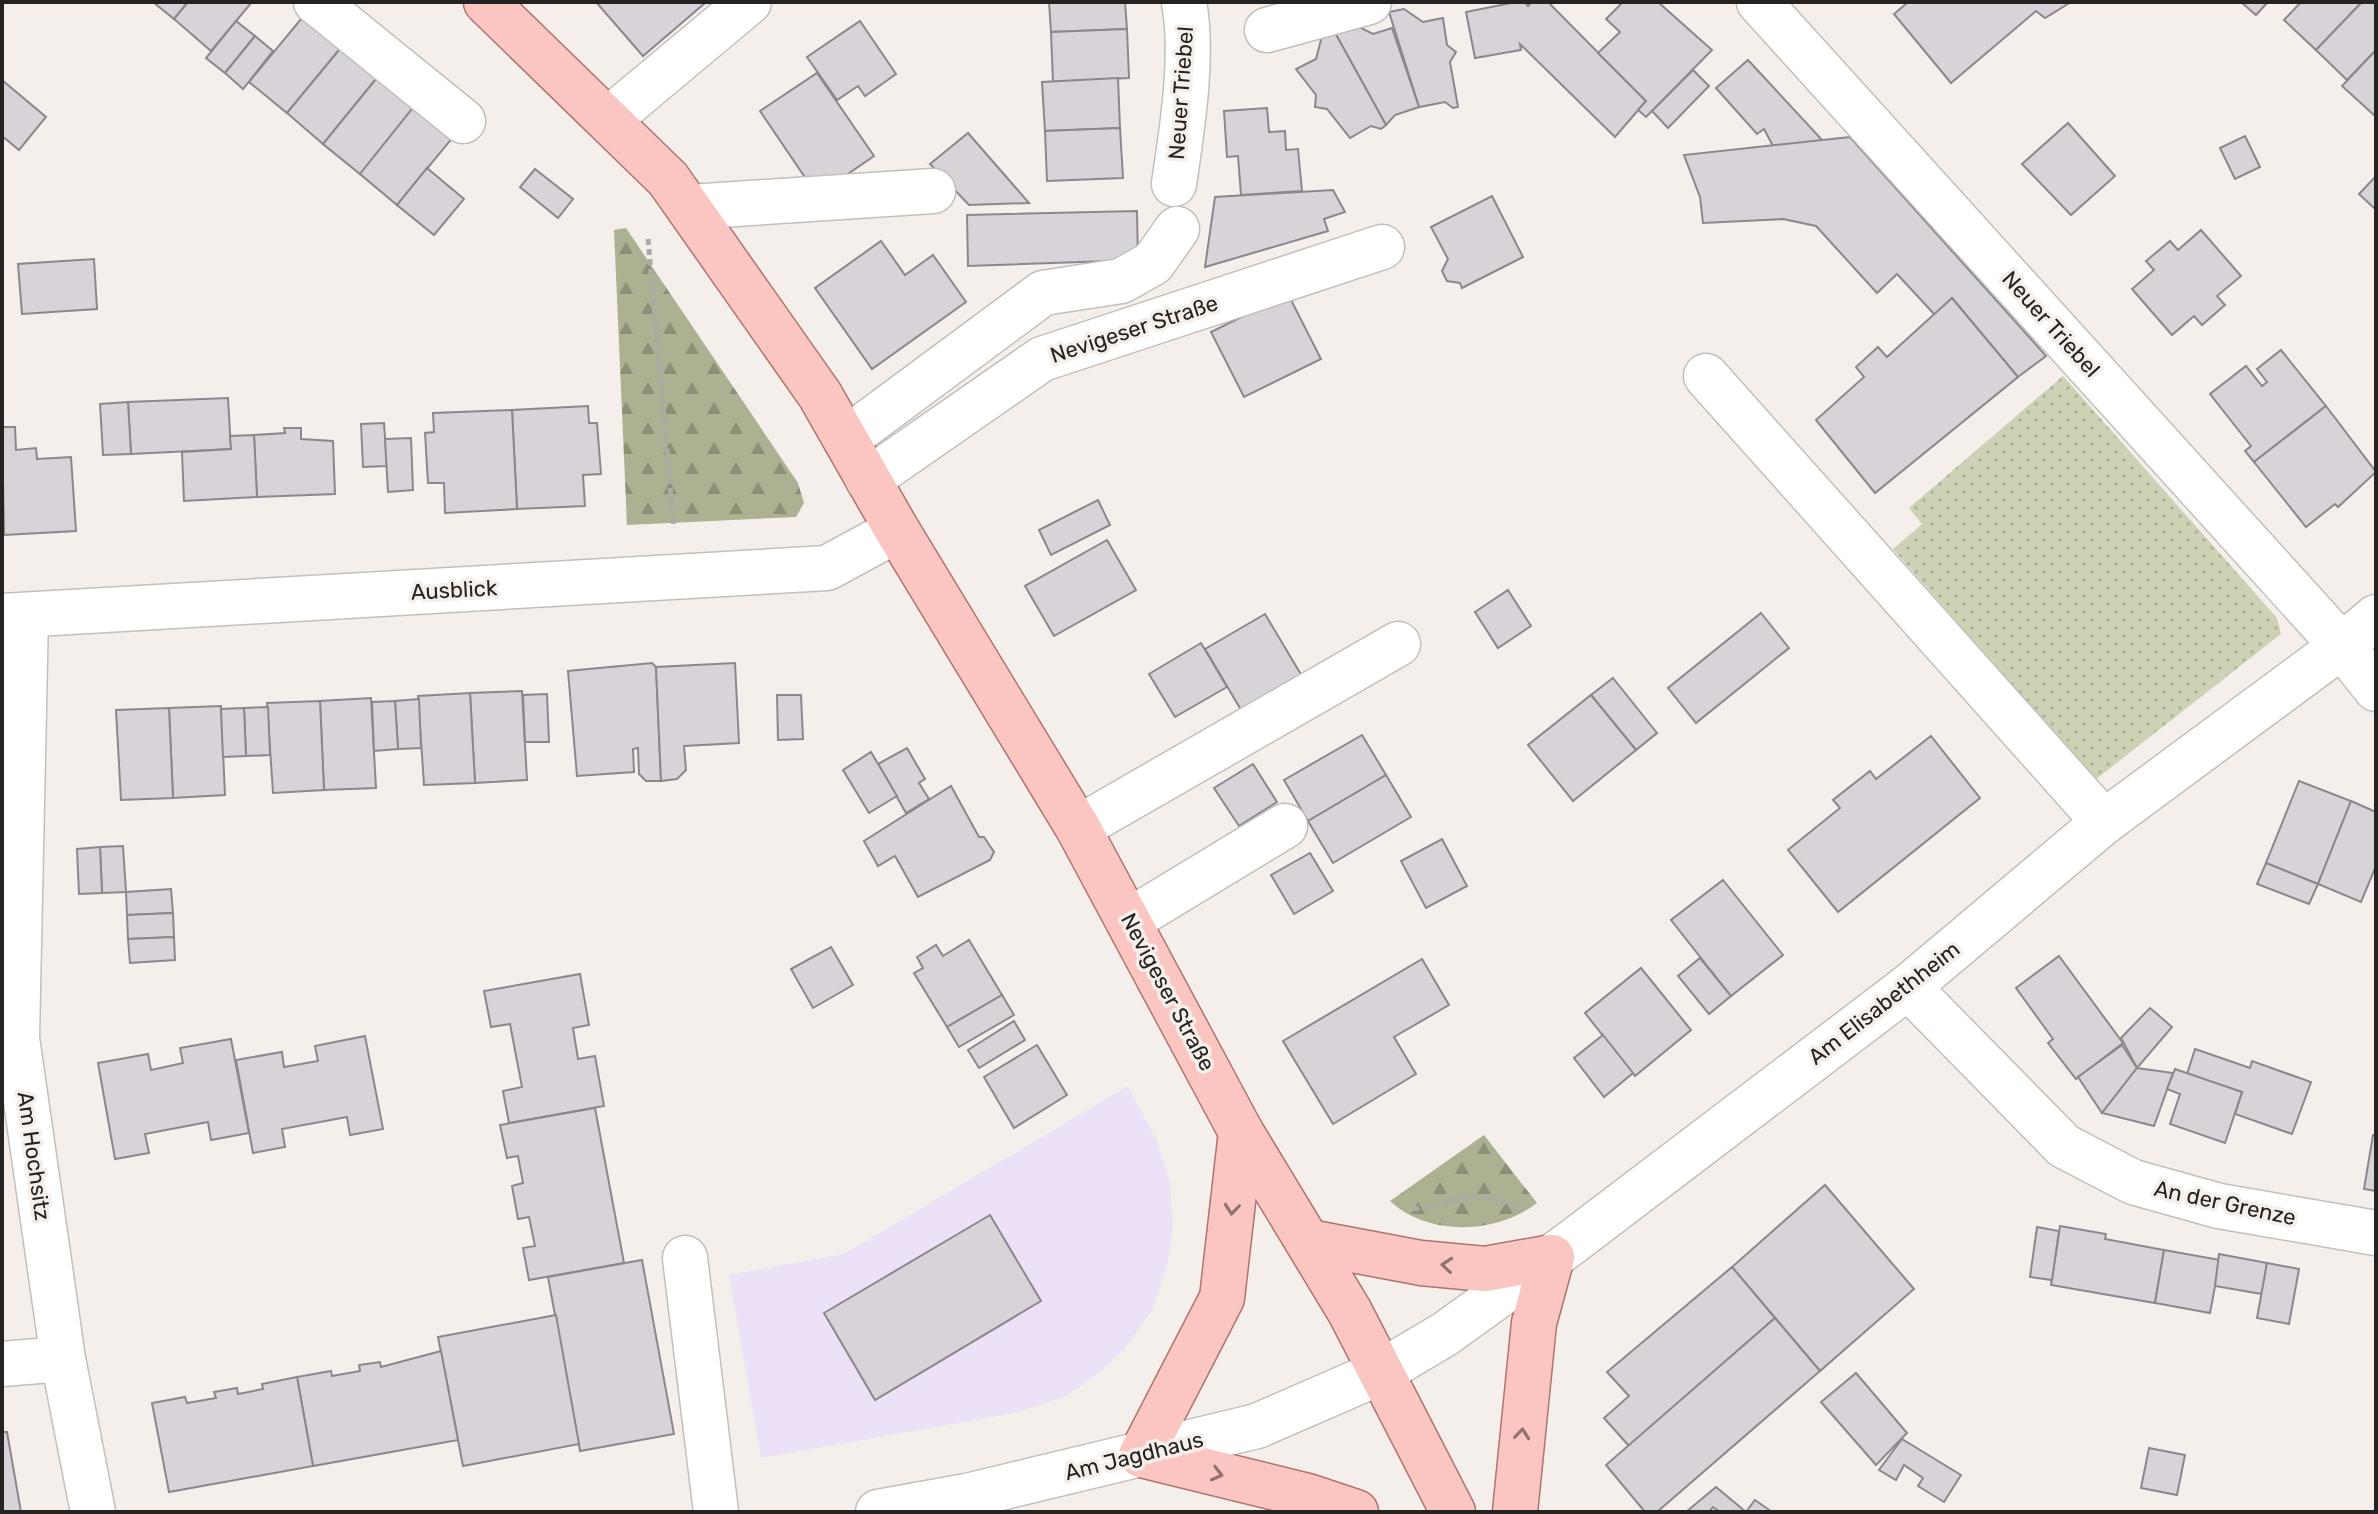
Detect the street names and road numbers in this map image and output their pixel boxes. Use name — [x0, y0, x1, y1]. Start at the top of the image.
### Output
street label: Neuer Triebel — [1163, 25, 1199, 161]
street label: Neuer Triebel — [1996, 265, 2106, 383]
street label: Nevigeser Straße — [1047, 289, 1221, 369]
street label: Ausblick — [410, 574, 498, 606]
street label: Nevigeser Straße — [1115, 908, 1221, 1076]
street label: Am Elisabethheim — [1803, 935, 1965, 1071]
street label: Am Hochsitz — [12, 1090, 56, 1222]
street label: An der Grenze — [2152, 1175, 2298, 1231]
street label: Am Jagdhaus — [1062, 1426, 1206, 1486]

